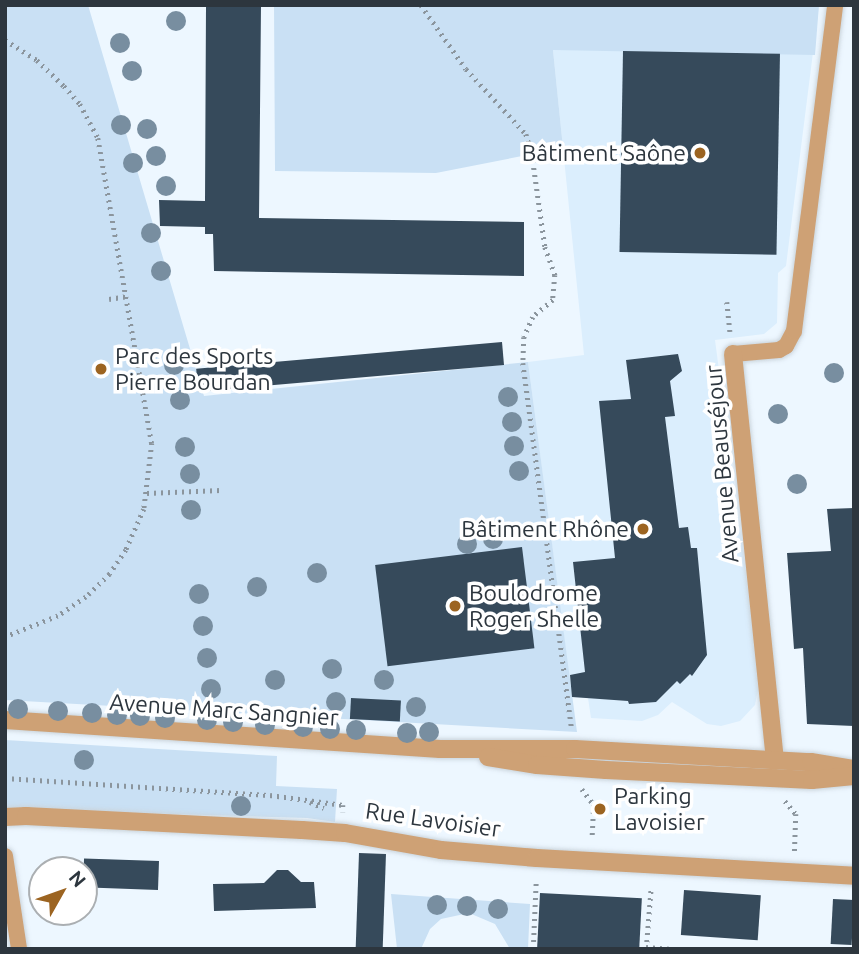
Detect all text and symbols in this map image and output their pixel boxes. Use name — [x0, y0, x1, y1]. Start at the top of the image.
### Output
place label: Bâtiment Saône — [522, 139, 686, 167]
marker: Bâtiment Saône — [692, 145, 708, 161]
place label: Parc des Sports Pierre Bourdan — [115, 342, 273, 396]
marker: Parc des Sports Pierre Bourdan — [93, 361, 109, 377]
street label: Avenue Beauséjour — [700, 364, 744, 564]
place label: Bâtiment Rhône — [461, 515, 629, 543]
marker: Bâtiment Rhône — [635, 521, 651, 537]
place label: Boulodrome Roger Shelle — [469, 579, 599, 633]
marker: Boulodrome Roger Shelle — [447, 598, 463, 614]
street label: Avenue Marc Sangnier — [109, 688, 339, 732]
place label: Parking Lavoisier — [614, 782, 705, 836]
street label: Rue Lavoisier — [364, 797, 502, 843]
marker: Parking Lavoisier — [592, 801, 608, 817]
north arrow — [28, 856, 98, 926]
text: N — [65, 866, 91, 891]

